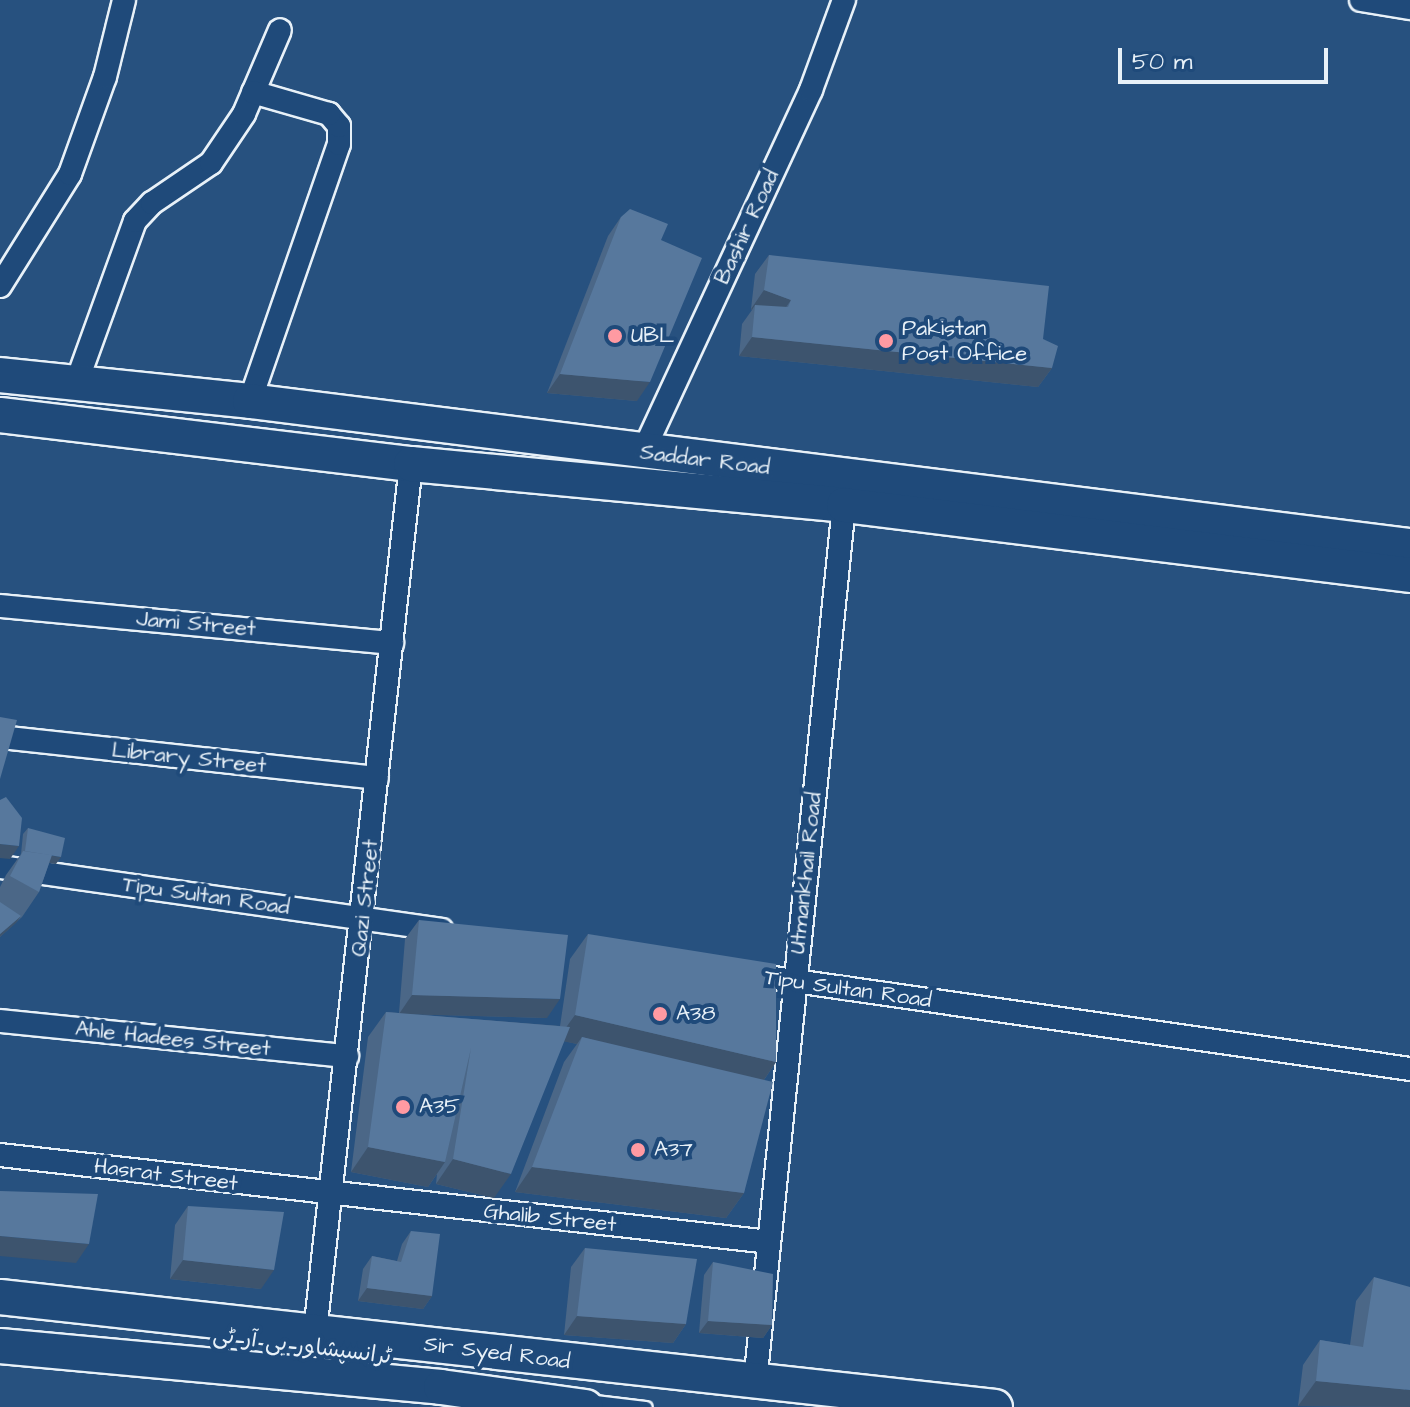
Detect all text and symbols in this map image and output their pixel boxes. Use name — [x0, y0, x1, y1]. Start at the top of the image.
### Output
scale bar — [1122, 32, 1332, 82]
text: 50 m — [1132, 45, 1192, 79]
street label: Bashir Road — [709, 165, 785, 289]
place label: Pakistan Post Office — [902, 315, 1027, 366]
place label: UBL — [631, 323, 674, 349]
marker: UBL — [606, 327, 624, 345]
marker: Pakistan Post Office — [877, 332, 895, 350]
street label: Saddar Road — [639, 439, 771, 481]
street label: Jami Street — [135, 606, 257, 642]
street label: Library Street — [110, 737, 268, 779]
street label: Utmankhail Road — [784, 791, 828, 955]
street label: Qazi Street — [346, 838, 384, 958]
street label: Tipu Sultan Road — [121, 871, 291, 921]
street label: Tipu Sultan Road — [763, 964, 933, 1014]
place label: A38 — [676, 1001, 716, 1027]
marker: A38 — [651, 1005, 669, 1023]
street label: Ahle Hadees Street — [74, 1016, 272, 1062]
place label: A35 — [419, 1094, 460, 1120]
marker: A35 — [394, 1098, 412, 1116]
place label: A37 — [654, 1137, 693, 1163]
marker: A37 — [629, 1141, 647, 1159]
street label: Hasrat Street — [93, 1153, 239, 1197]
street label: Ghalib Street — [482, 1198, 618, 1238]
street label: ٹرانسپشاور بی آر ٹی — [211, 1322, 393, 1370]
street label: Sir Syed Road — [422, 1331, 572, 1375]

